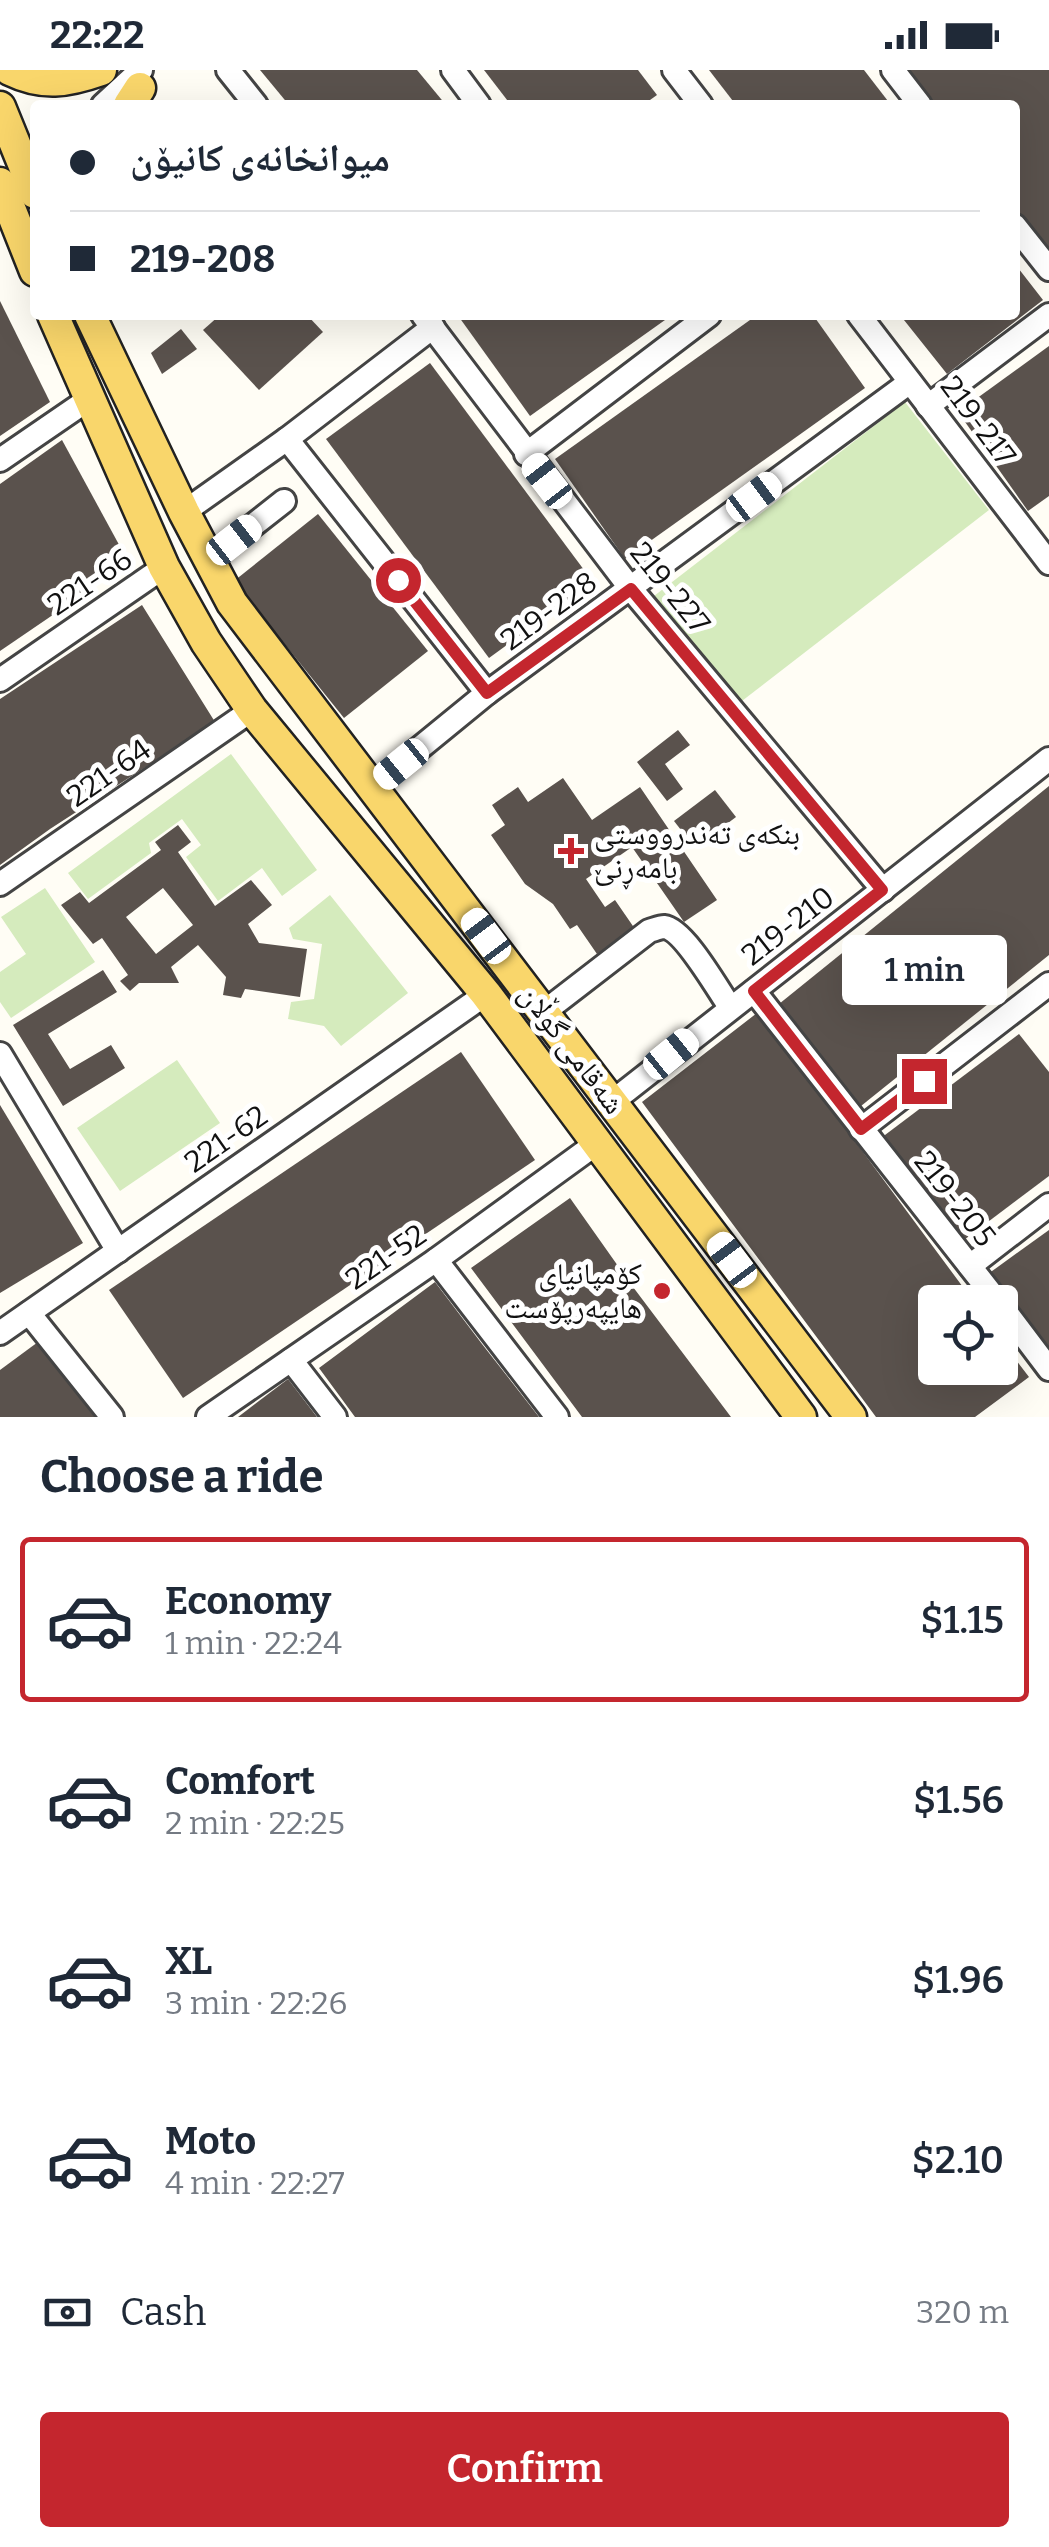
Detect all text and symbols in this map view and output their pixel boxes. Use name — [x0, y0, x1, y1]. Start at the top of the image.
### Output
text: 22:22 — [50, 12, 144, 58]
text: میوانخانەی کانیۆن — [130, 135, 390, 181]
text: 219-208 — [130, 236, 275, 282]
street label: 219-217 — [933, 369, 1023, 473]
car — [517, 448, 577, 514]
car — [721, 467, 787, 527]
car — [201, 510, 267, 570]
street label: 219-227 — [622, 535, 718, 641]
street label: 221-66 — [41, 541, 139, 623]
route start — [376, 558, 421, 603]
street label: 219-228 — [494, 564, 604, 658]
street label: 221-64 — [60, 731, 158, 815]
car — [368, 733, 434, 795]
place label: بنکەی تەندرووستی بامەڕنێ — [594, 816, 800, 890]
marker: بنکەی تەندرووستی بامەڕنێ — [558, 838, 584, 864]
street label: 219-210 — [735, 879, 841, 973]
car — [456, 903, 516, 969]
callout: 1 min — [842, 936, 1006, 1006]
text: 1 min — [884, 951, 965, 989]
street label: شەقامی گوڵان — [511, 976, 633, 1121]
car — [638, 1023, 704, 1085]
route end — [902, 1059, 947, 1104]
street label: 221-62 — [178, 1098, 274, 1180]
street label: 219-205 — [907, 1144, 1003, 1254]
street label: 221-52 — [339, 1217, 433, 1297]
car — [702, 1227, 762, 1293]
place label: کۆمپانیای هایپەرپۆست — [504, 1256, 642, 1326]
marker: کۆمپانیای هایپەرپۆست — [651, 1280, 673, 1302]
map controls — [918, 1285, 1018, 1385]
button: locate — [918, 1285, 1018, 1385]
text: Choose a ride — [40, 1450, 323, 1504]
icon: car — [45, 1575, 135, 1665]
text: Economy — [165, 1578, 331, 1624]
text: $1.15 — [920, 1597, 1004, 1643]
text: 1 min · 22:24 — [165, 1624, 342, 1662]
icon: car — [45, 1755, 135, 1845]
text: Comfort — [165, 1758, 315, 1804]
text: $1.56 — [913, 1777, 1004, 1823]
text: 2 min · 22:25 — [165, 1804, 345, 1842]
icon: car — [45, 1935, 135, 2025]
text: XL — [165, 1938, 212, 1984]
text: $1.96 — [912, 1957, 1004, 2003]
text: 3 min · 22:26 — [165, 1984, 347, 2022]
icon: car — [45, 2115, 135, 2205]
text: Moto — [165, 2118, 256, 2164]
text: $2.10 — [912, 2137, 1004, 2183]
text: 4 min · 22:27 — [165, 2164, 345, 2202]
icon: cash — [40, 2285, 95, 2340]
text: Cash — [120, 2289, 206, 2335]
text: 320 m — [916, 2293, 1009, 2331]
button: Confirm — [40, 2412, 1009, 2527]

